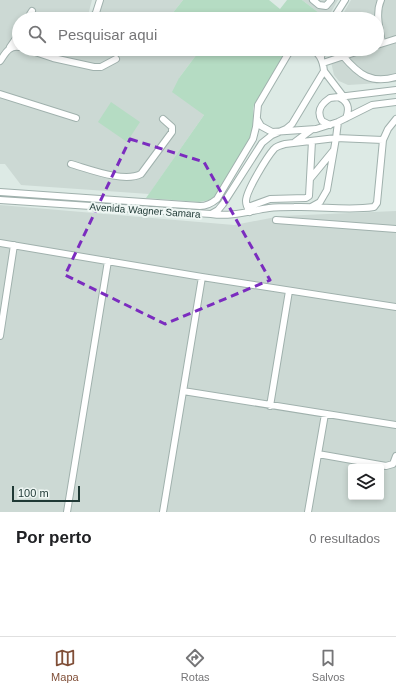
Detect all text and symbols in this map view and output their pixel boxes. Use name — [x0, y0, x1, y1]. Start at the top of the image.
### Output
search box — [12, 12, 384, 56]
icon: search — [26, 23, 48, 45]
text: Pesquisar aqui — [58, 26, 157, 43]
street label: Avenida Wagner Samara — [89, 201, 201, 220]
map controls — [348, 464, 384, 500]
button: layers — [348, 464, 384, 500]
scale bar — [12, 484, 80, 503]
text: 100 m — [18, 487, 49, 499]
text: Por perto — [16, 528, 92, 547]
text: 0 resultados — [309, 531, 380, 546]
tab: Mapa — [51, 647, 79, 683]
tab: Rotas — [181, 647, 210, 683]
tab: Salvos — [312, 647, 345, 683]

